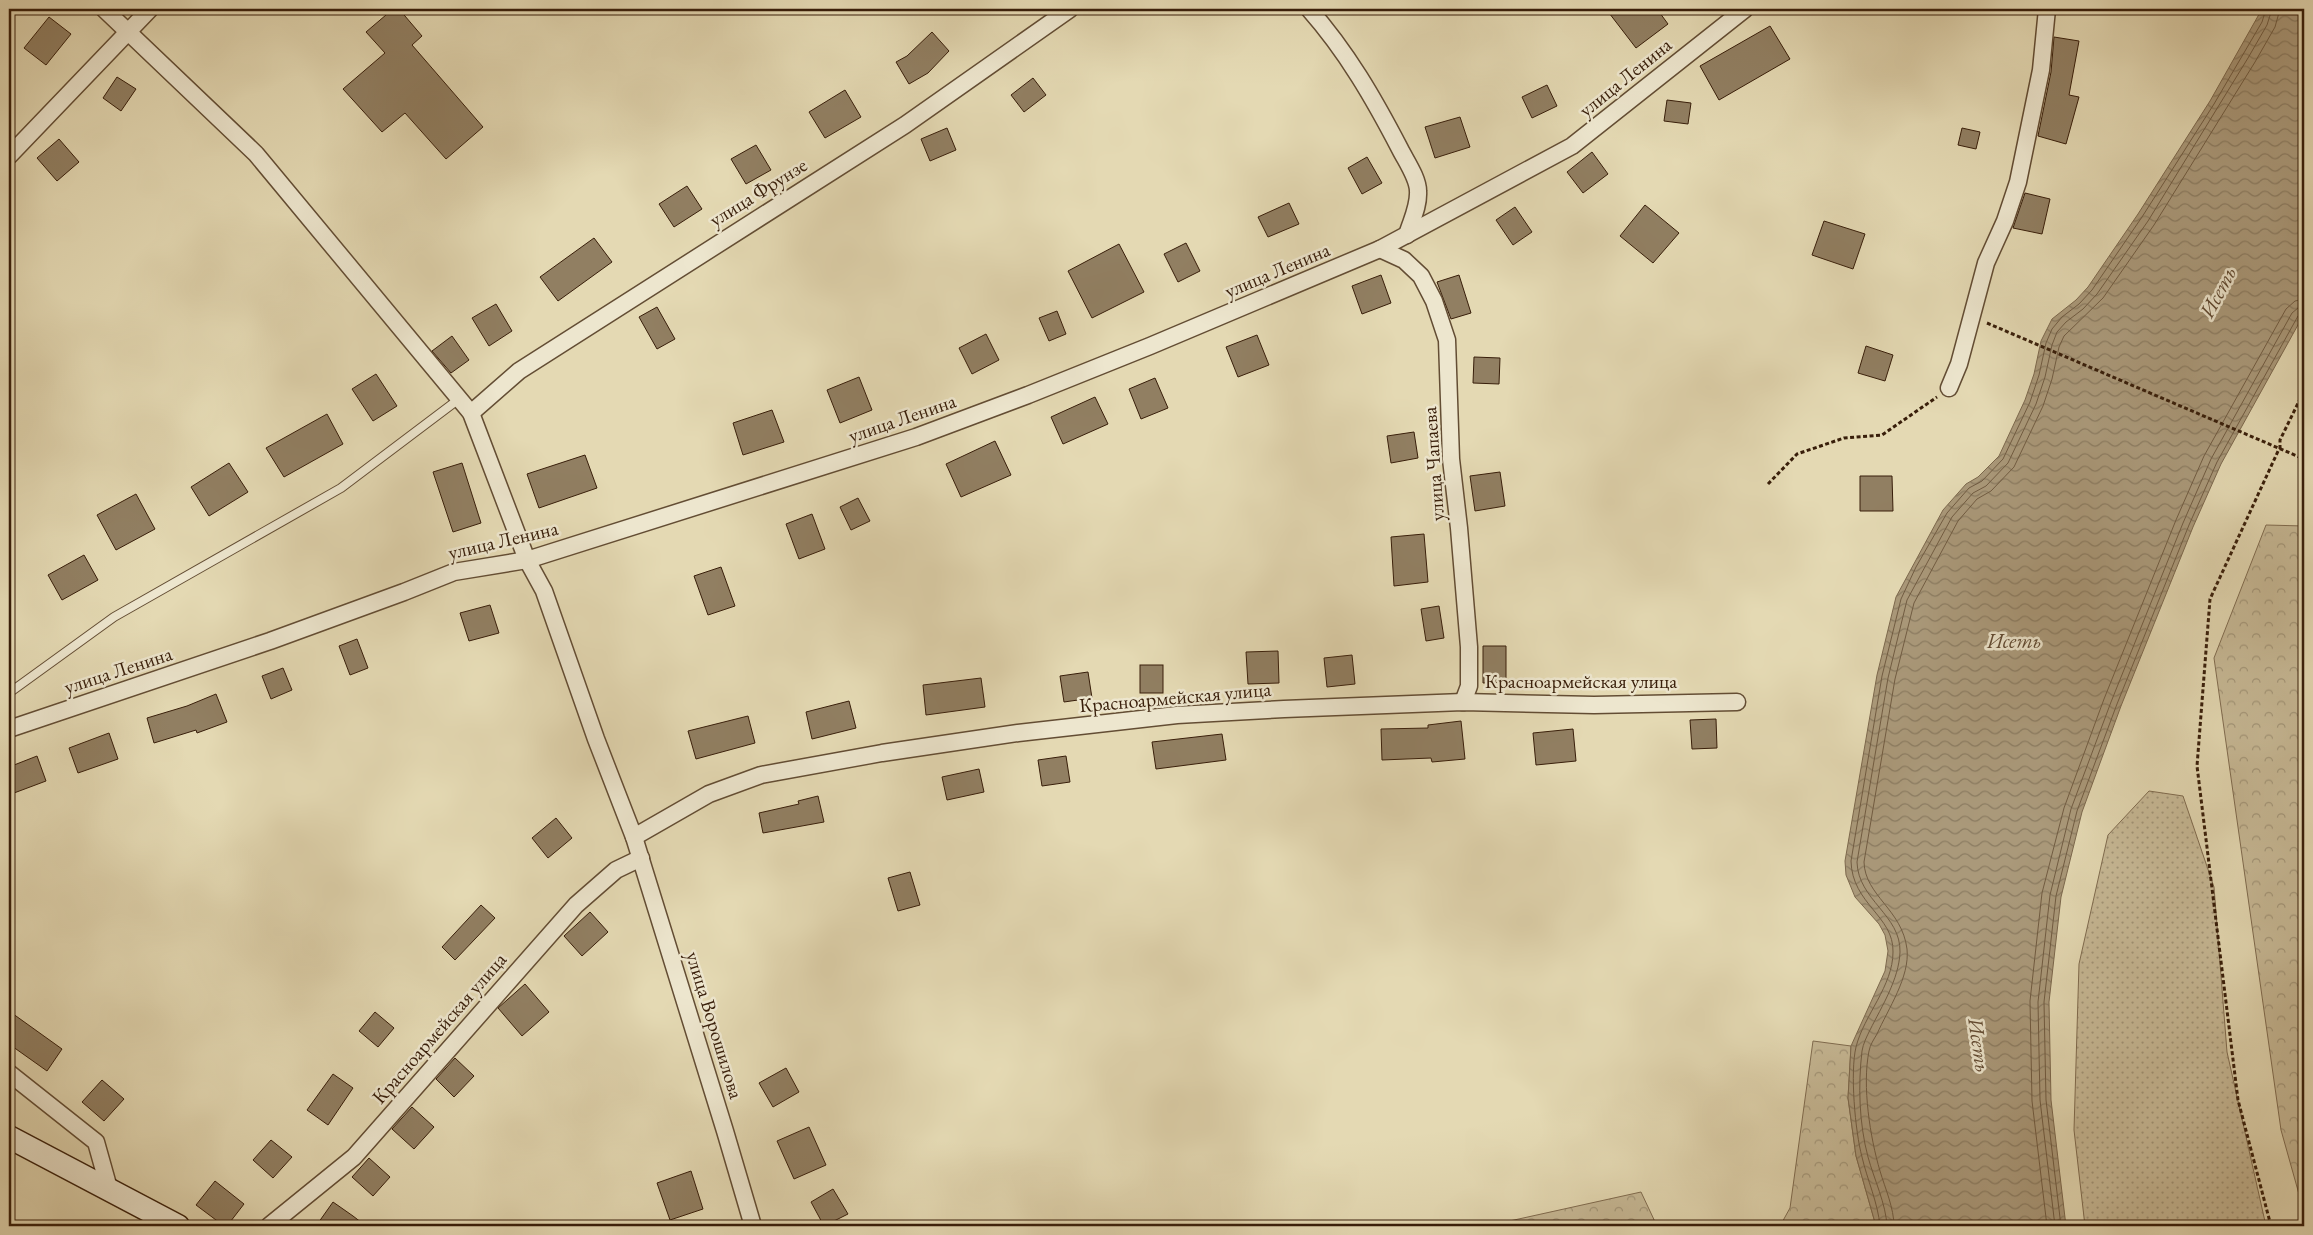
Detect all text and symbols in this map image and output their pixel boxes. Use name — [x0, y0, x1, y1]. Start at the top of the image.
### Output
street label: улица Ленина — [1573, 32, 1677, 122]
street label: улица Фрунзе — [704, 152, 812, 232]
street label: улица Ленина — [1220, 236, 1334, 304]
water label: Исеть — [2192, 262, 2242, 323]
street label: улица Ленина — [845, 387, 959, 449]
street label: улица Чапаева — [1416, 406, 1450, 522]
street label: улица Ленина — [445, 515, 561, 565]
water label: Исеть — [1986, 627, 2041, 654]
street label: улица Ленина — [61, 640, 175, 700]
street label: Красноармейская улица — [1485, 668, 1677, 694]
street label: Красноармейская улица — [1078, 676, 1272, 718]
street label: Красноармейская улица — [366, 947, 512, 1109]
street label: улица Ворошилова — [680, 948, 750, 1102]
water label: Исеть — [1962, 1015, 1997, 1074]

